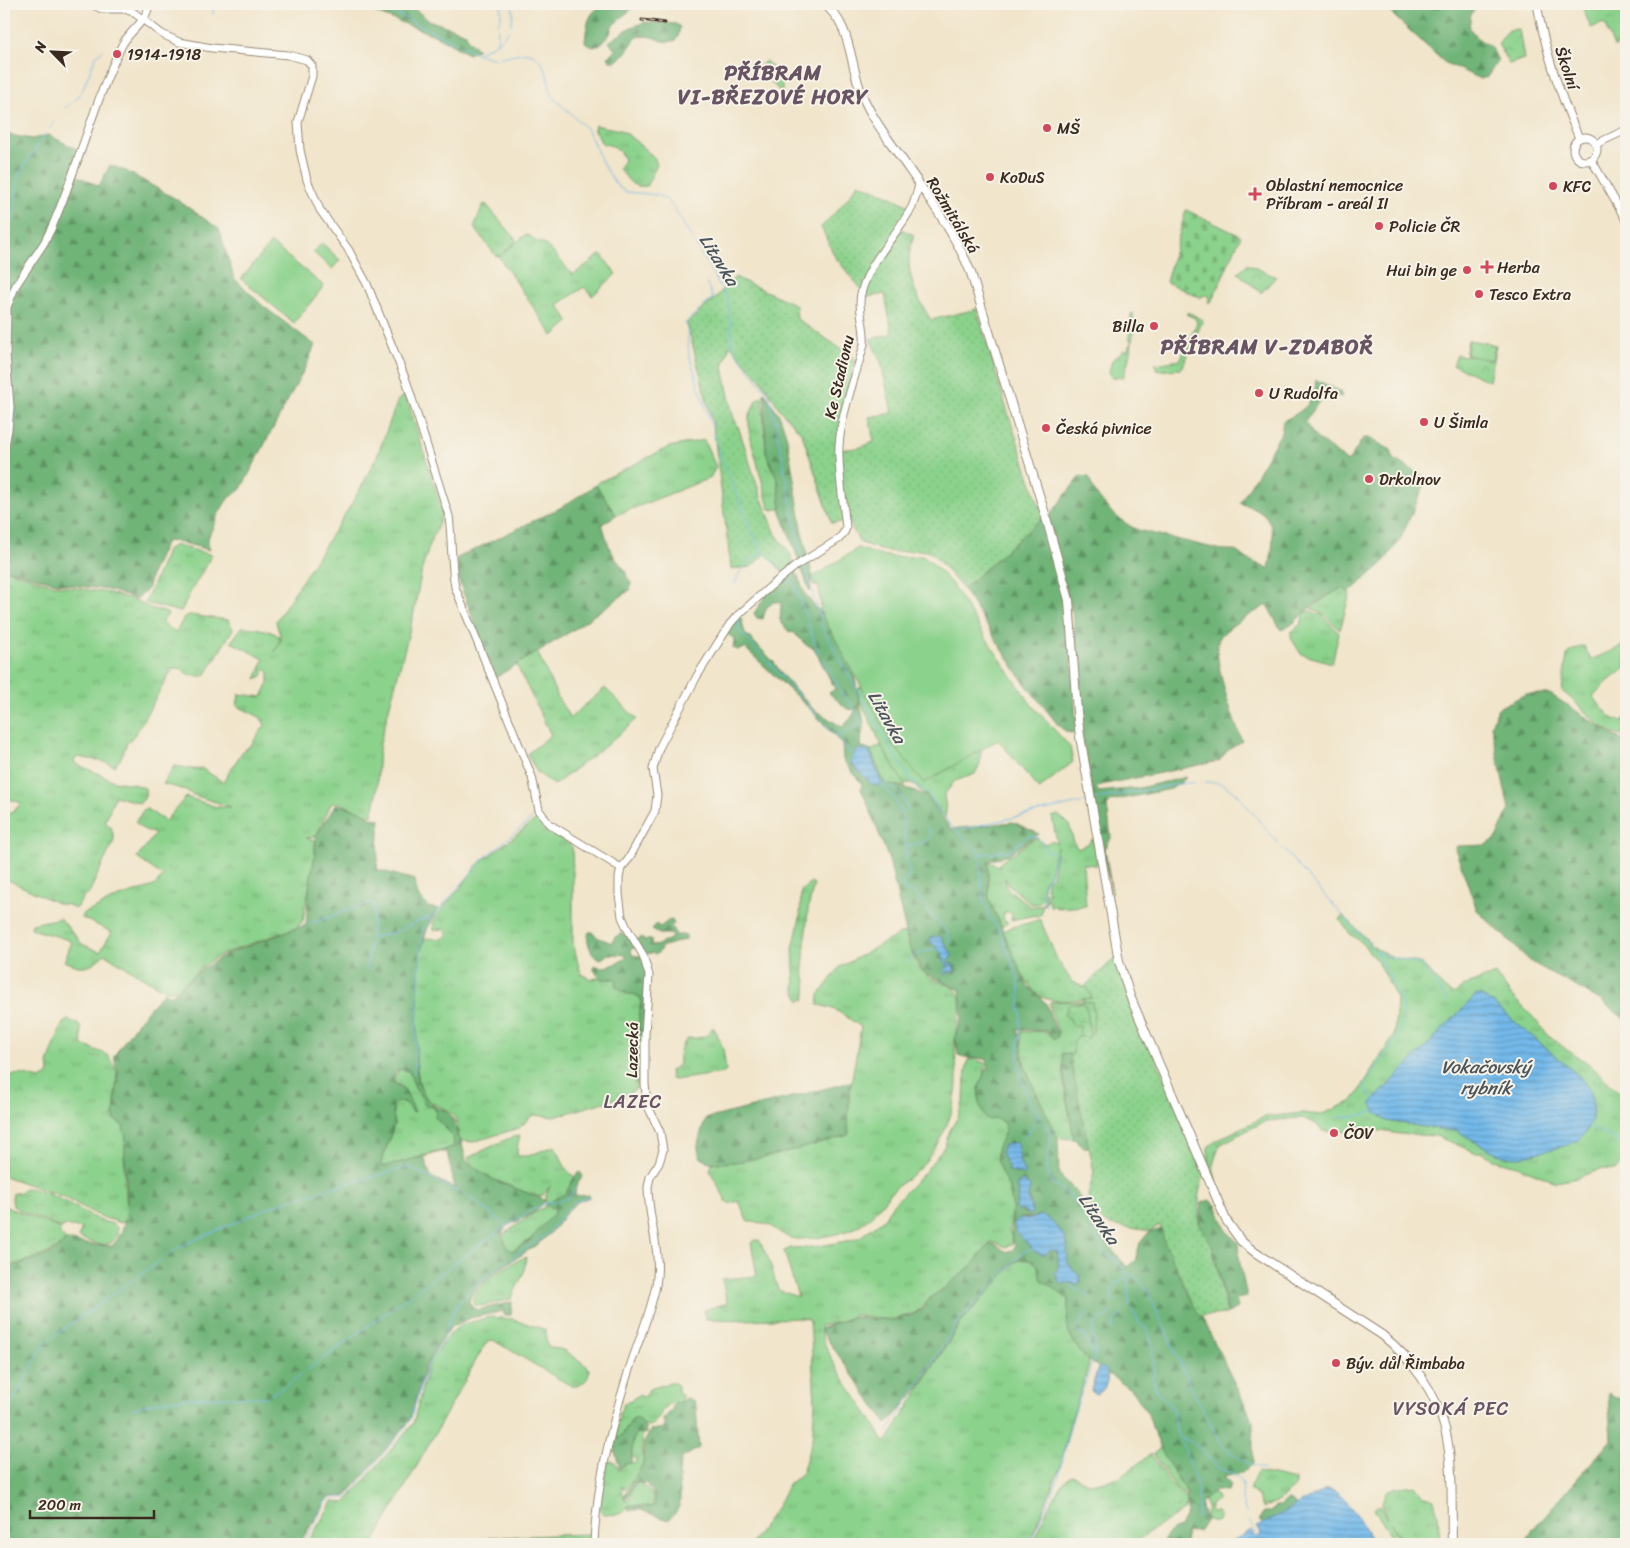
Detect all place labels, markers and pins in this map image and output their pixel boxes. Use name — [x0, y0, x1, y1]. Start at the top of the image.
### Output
place label: 1914-1918 — [127, 40, 202, 69]
marker: 1914-1918 — [111, 48, 123, 60]
place label: MŠ — [1057, 114, 1081, 143]
marker: MŠ — [1041, 122, 1053, 134]
place label: KoDuS — [1000, 163, 1045, 192]
marker: KoDuS — [984, 171, 996, 183]
place label: Oblastní nemocnice Příbram - areál II — [1266, 171, 1403, 218]
place label: KFC — [1563, 172, 1591, 201]
marker: KFC — [1547, 180, 1559, 192]
marker: Oblastní nemocnice Příbram - areál II — [1248, 187, 1262, 201]
place label: Policie ČR — [1389, 212, 1461, 241]
marker: Policie ČR — [1373, 220, 1385, 232]
place label: Herba — [1497, 253, 1541, 282]
place label: Hui bin ge — [1386, 256, 1457, 285]
marker: Herba — [1481, 261, 1493, 273]
marker: Hui bin ge — [1461, 264, 1473, 276]
place label: Tesco Extra — [1489, 280, 1571, 309]
marker: Tesco Extra — [1473, 288, 1485, 300]
place label: Billa — [1112, 312, 1145, 341]
marker: Billa — [1148, 320, 1160, 332]
place label: U Rudolfa — [1269, 379, 1338, 408]
marker: U Rudolfa — [1253, 387, 1265, 399]
place label: U Šimla — [1434, 408, 1489, 437]
place label: Česká pivnice — [1056, 414, 1152, 443]
marker: U Šimla — [1418, 416, 1430, 428]
marker: Česká pivnice — [1040, 422, 1052, 434]
place label: Drkolnov — [1379, 465, 1441, 494]
marker: Drkolnov — [1363, 473, 1375, 485]
place label: ČOV — [1344, 1119, 1374, 1148]
marker: ČOV — [1328, 1127, 1340, 1139]
place label: Býv. důl Řimbaba — [1346, 1349, 1465, 1378]
marker: Býv. důl Řimbaba — [1330, 1357, 1342, 1369]

